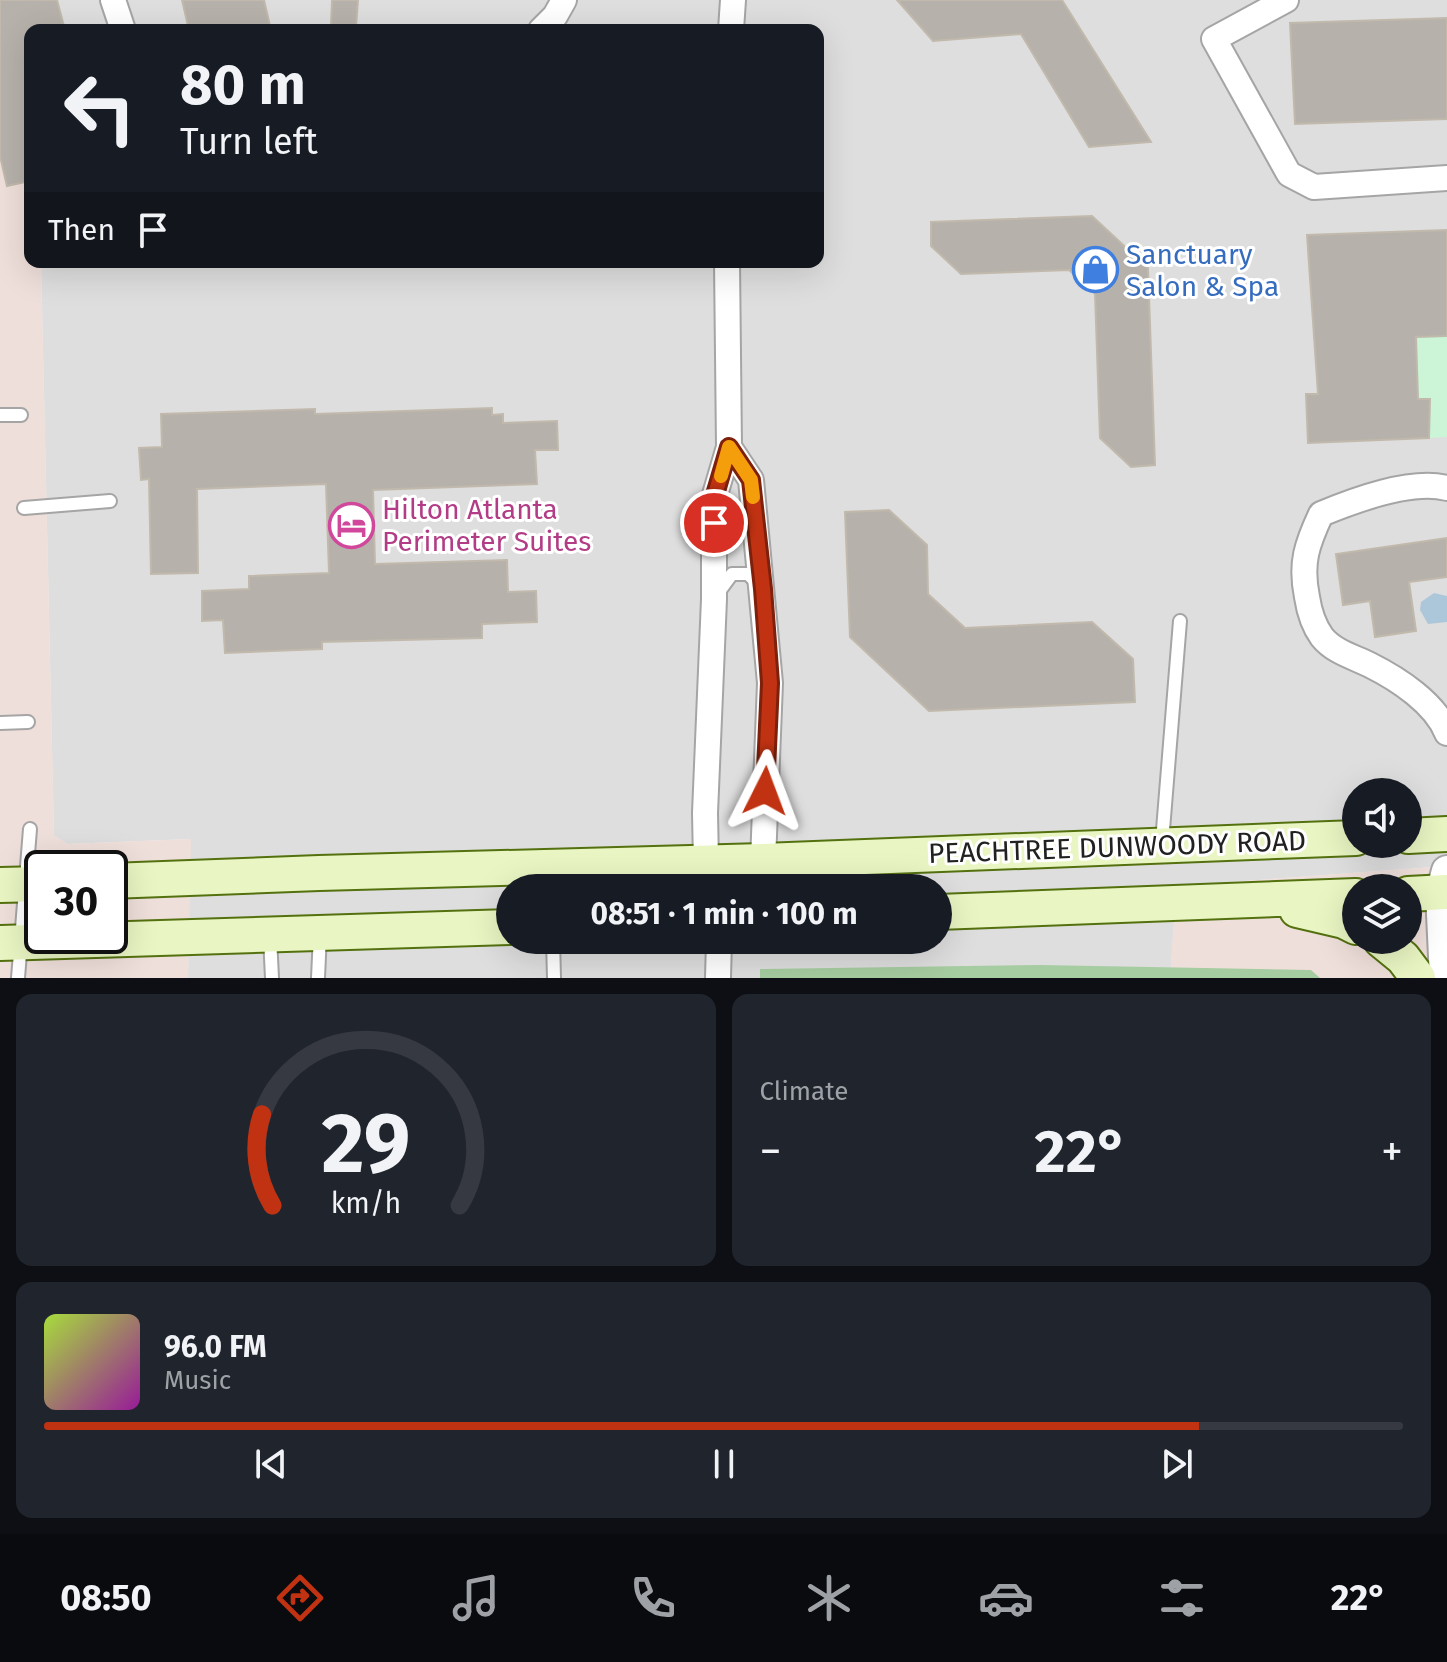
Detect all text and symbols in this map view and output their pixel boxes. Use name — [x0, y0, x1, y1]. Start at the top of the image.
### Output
text: 80 m — [180, 52, 306, 119]
icon: left — [48, 56, 152, 160]
text: Turn left — [180, 120, 318, 164]
icon: arrive — [131, 208, 175, 252]
text: Then — [48, 212, 115, 248]
place label: Sanctuary Salon & Spa — [1126, 238, 1279, 303]
shop icon: Sanctuary Salon & Spa — [1071, 246, 1119, 294]
pin — [680, 489, 748, 557]
place label: Hilton Atlanta Perimeter Suites — [382, 493, 591, 558]
hotel icon: Hilton Atlanta Perimeter Suites — [327, 501, 375, 549]
icon: arrive — [692, 501, 736, 545]
position arrow — [723, 749, 807, 833]
map controls — [1342, 778, 1422, 954]
button: sound — [1342, 778, 1422, 858]
street label: PEACHTREE DUNWOODY ROAD — [928, 824, 1306, 870]
speed limit sign: 30 — [24, 850, 128, 954]
button: layers — [1342, 874, 1422, 954]
text: 08:51 · 1 min · 100 m — [590, 896, 858, 932]
text: Climate — [760, 1076, 848, 1107]
text: 29 — [321, 1094, 410, 1194]
text: 22° — [1035, 1116, 1128, 1188]
text: − — [760, 1125, 782, 1178]
text: + — [1381, 1125, 1403, 1178]
text: km/h — [330, 1186, 401, 1221]
text: 96.0 FM — [164, 1329, 267, 1365]
text: Music — [164, 1365, 231, 1396]
icon: previous — [249, 1442, 293, 1486]
icon: pause — [702, 1442, 746, 1486]
icon: next — [1155, 1442, 1199, 1486]
icon: directions — [272, 1570, 328, 1626]
icon: music — [448, 1570, 504, 1626]
icon: phone — [625, 1570, 681, 1626]
icon: climate — [801, 1570, 857, 1626]
icon: car — [978, 1570, 1034, 1626]
icon: filters — [1154, 1570, 1210, 1626]
text: 08:50 — [60, 1576, 152, 1620]
text: 22° — [1331, 1576, 1387, 1620]

